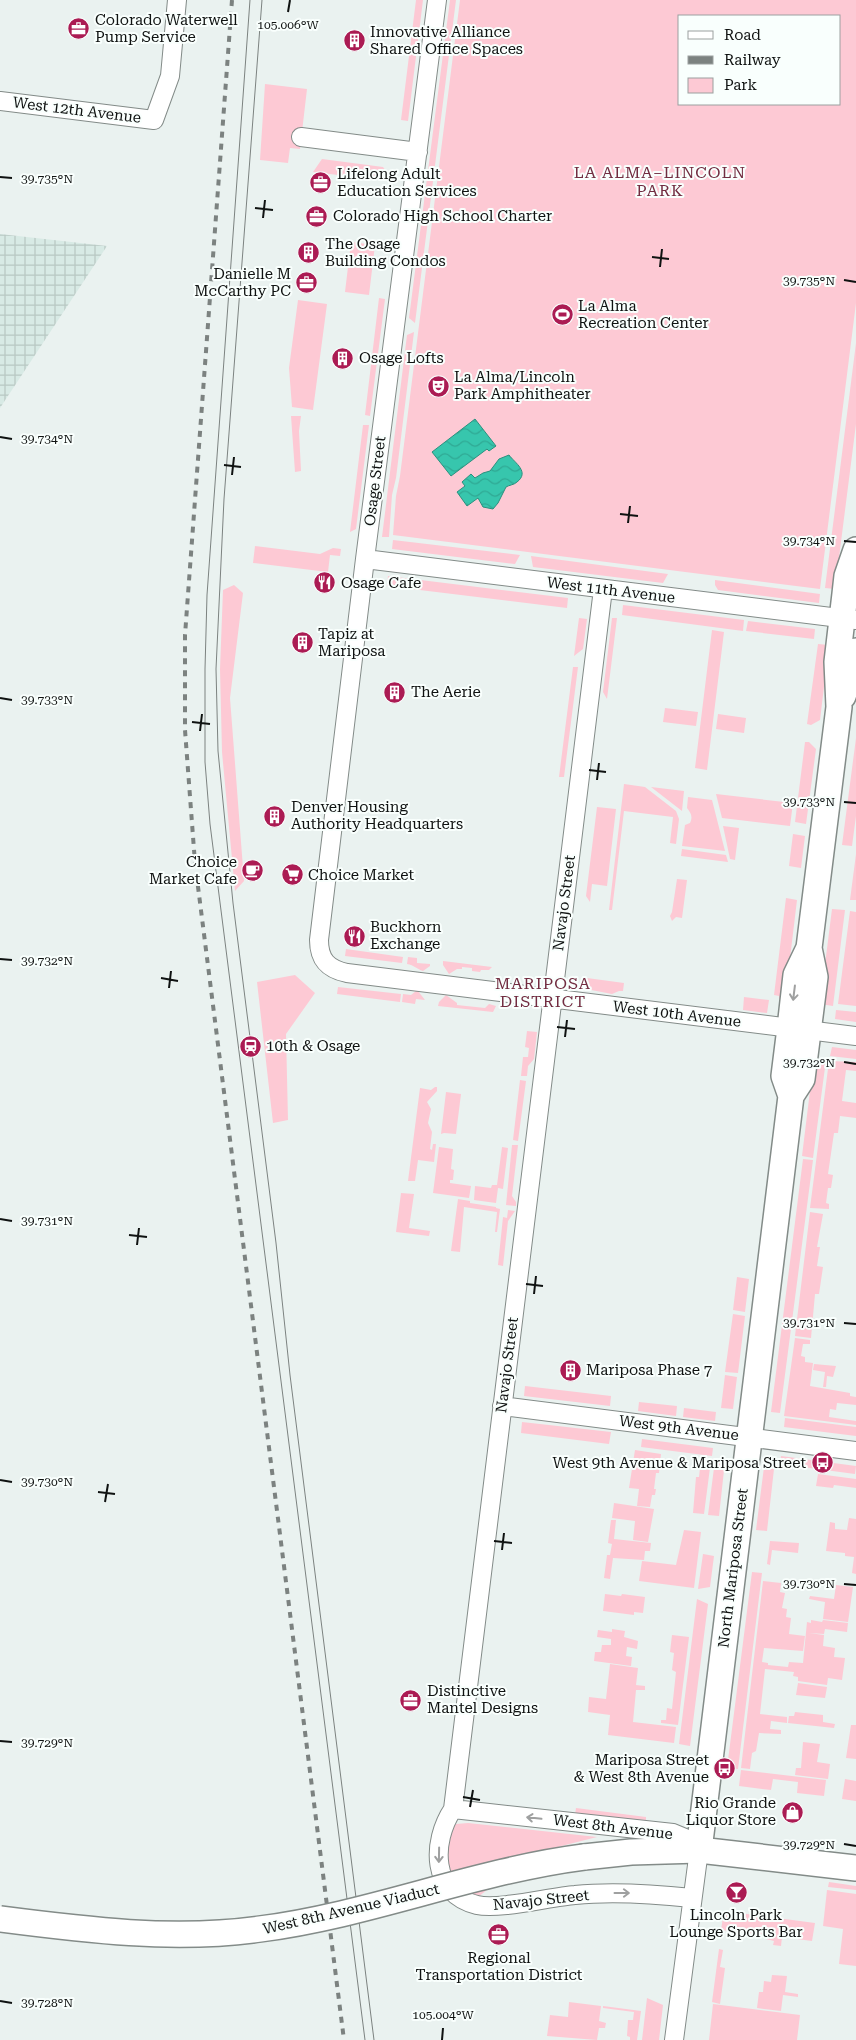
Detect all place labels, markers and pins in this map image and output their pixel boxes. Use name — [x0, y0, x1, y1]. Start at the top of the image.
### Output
place label: Colorado Waterwell Pump Service — [95, 11, 238, 46]
office icon: Colorado Waterwell Pump Service — [67, 17, 91, 41]
place label: Innovative Alliance Shared Office Spaces — [370, 23, 523, 58]
building icon: Innovative Alliance Shared Office Spaces — [342, 29, 366, 53]
place label: Lifelong Adult Education Services — [337, 165, 477, 200]
office icon: Lifelong Adult Education Services — [309, 171, 333, 195]
office icon: Colorado High School Charter — [305, 204, 329, 228]
place label: Colorado High School Charter — [333, 207, 552, 225]
place label: The Osage Building Condos — [325, 235, 446, 270]
building icon: The Osage Building Condos — [297, 241, 321, 265]
place label: Danielle M McCarthy PC — [194, 265, 291, 300]
office icon: Danielle M McCarthy PC — [295, 271, 319, 295]
place label: La Alma Recreation Center — [578, 297, 709, 332]
sports icon: La Alma Recreation Center — [550, 303, 574, 327]
building icon: Osage Lofts — [331, 346, 355, 370]
place label: Osage Lofts — [359, 349, 444, 367]
place label: La Alma/Lincoln Park Amphitheater — [454, 368, 591, 403]
theatre icon: La Alma/Lincoln Park Amphitheater — [426, 374, 450, 398]
restaurant icon: Osage Cafe — [313, 571, 337, 595]
place label: Osage Cafe — [341, 574, 421, 592]
place label: Tapiz at Mariposa — [318, 625, 385, 660]
building icon: Tapiz at Mariposa — [290, 631, 314, 655]
building icon: The Aerie — [383, 680, 407, 704]
place label: The Aerie — [411, 683, 481, 701]
place label: Denver Housing Authority Headquarters — [291, 798, 463, 833]
building icon: Denver Housing Authority Headquarters — [263, 804, 287, 828]
place label: Choice Market Cafe — [149, 853, 237, 888]
cafe icon: Choice Market Cafe — [241, 859, 265, 883]
supermarket icon: Choice Market — [280, 863, 304, 887]
place label: Choice Market — [308, 866, 415, 884]
place label: Buckhorn Exchange — [370, 918, 442, 953]
restaurant icon: Buckhorn Exchange — [342, 924, 366, 948]
station icon: 10th & Osage — [238, 1034, 262, 1058]
place label: 10th & Osage — [266, 1037, 360, 1055]
building icon: Mariposa Phase 7 — [558, 1358, 582, 1382]
place label: Mariposa Phase 7 — [586, 1361, 712, 1379]
bus stop icon: West 9th Avenue & Mariposa Street — [810, 1451, 834, 1475]
place label: West 9th Avenue & Mariposa Street — [552, 1454, 806, 1472]
place label: Distinctive Mantel Designs — [427, 1682, 538, 1717]
office icon: Distinctive Mantel Designs — [399, 1688, 423, 1712]
place label: Mariposa Street & West 8th Avenue — [573, 1751, 709, 1786]
bus stop icon: Mariposa Street & West 8th Avenue — [713, 1757, 737, 1781]
place label: Rio Grande Liquor Store — [686, 1794, 776, 1829]
shop icon: Rio Grande Liquor Store — [780, 1800, 804, 1824]
bar icon: Lincoln Park Lounge Sports Bar — [724, 1880, 748, 1904]
place label: Lincoln Park Lounge Sports Bar — [669, 1906, 803, 1941]
office icon: Regional Transportation District — [487, 1923, 511, 1947]
place label: Regional Transportation District — [416, 1949, 583, 1984]

